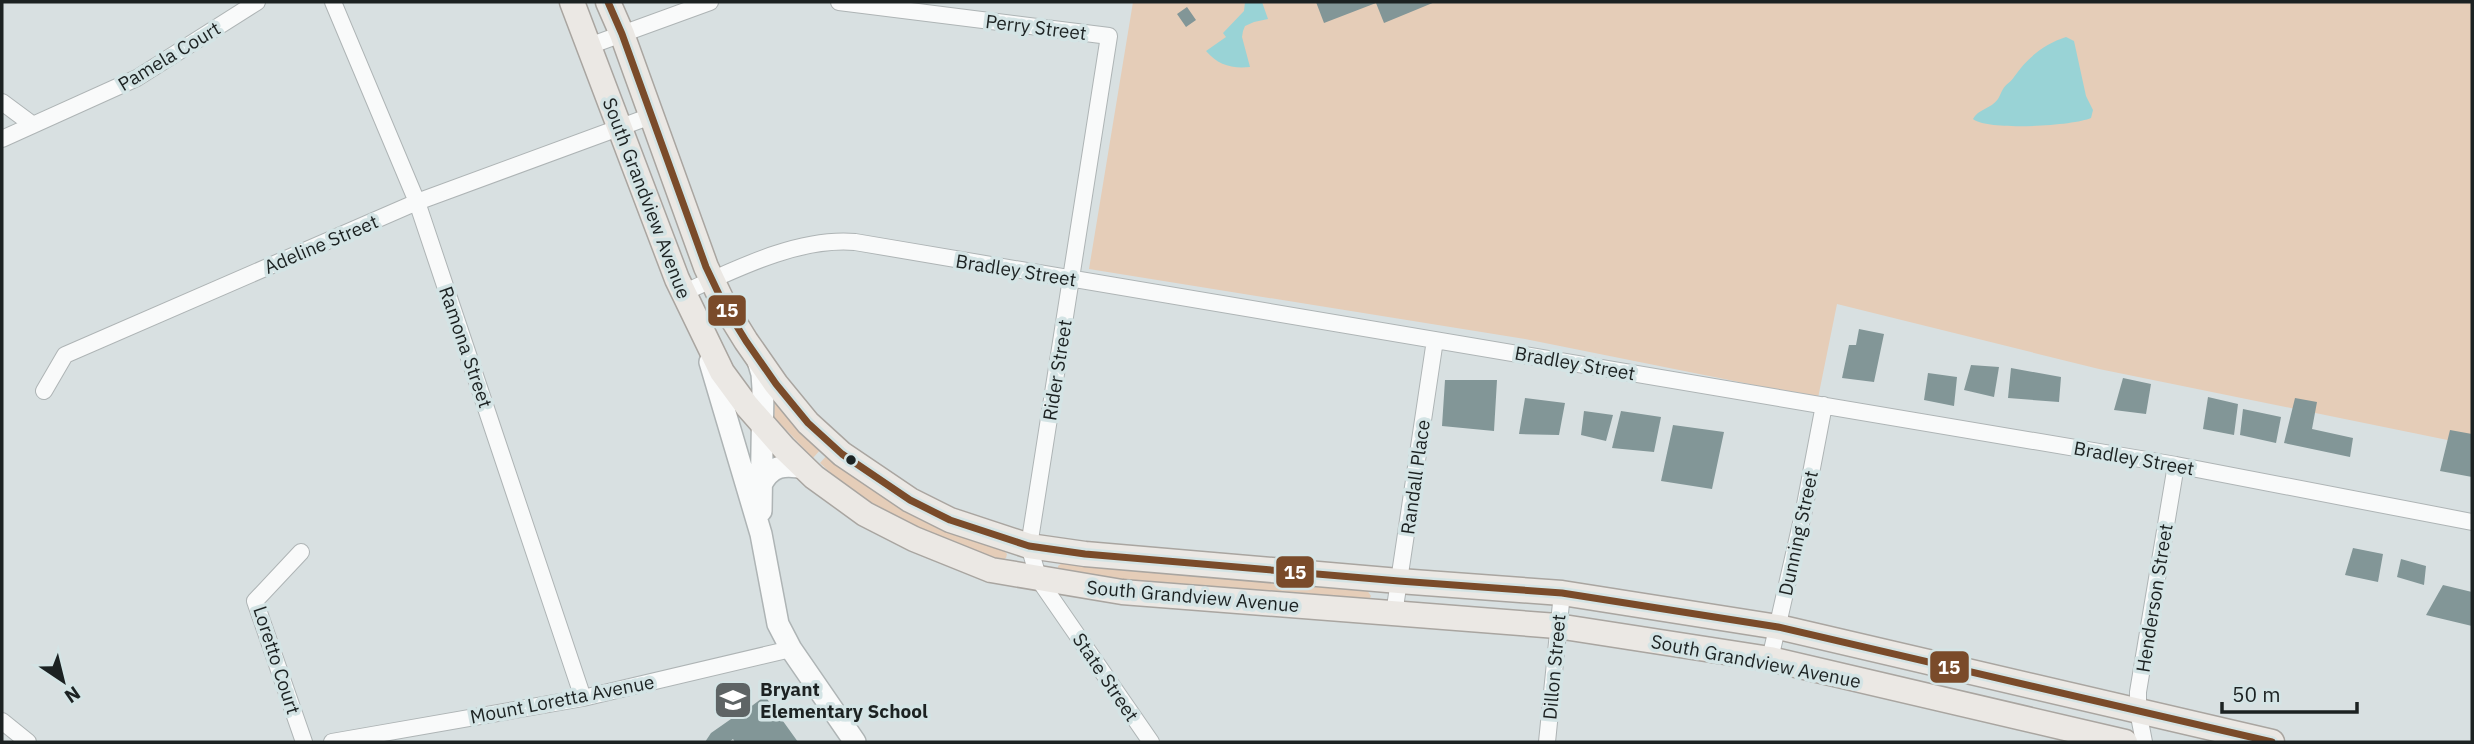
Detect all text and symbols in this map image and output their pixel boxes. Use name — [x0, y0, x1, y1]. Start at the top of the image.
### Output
street label: Perry Street — [984, 9, 1088, 45]
street label: Pamela Court — [113, 16, 225, 96]
street label: South Grandview Avenue — [598, 94, 696, 302]
street label: Adeline Street — [260, 209, 382, 279]
street label: Bradley Street — [954, 249, 1078, 291]
street label: Ramona Street — [434, 283, 498, 411]
line badge: 15 — [707, 294, 747, 327]
text: 15 — [716, 298, 738, 322]
street label: Rider Street — [1037, 318, 1077, 422]
street label: Bradley Street — [1513, 341, 1637, 385]
street label: Randall Place — [1395, 418, 1435, 536]
street label: Bradley Street — [2072, 436, 2196, 480]
unlabelled marker — [844, 453, 858, 467]
street label: Dunning Street — [1773, 468, 1823, 598]
street label: Henderson Street — [2130, 522, 2178, 674]
line badge: 15 — [1275, 555, 1315, 589]
text: 15 — [1284, 560, 1306, 584]
street label: South Grandview Avenue — [1086, 575, 1300, 617]
street label: Loretto Court — [248, 603, 306, 717]
street label: Dillon Street — [1537, 613, 1571, 721]
street label: State Street — [1068, 628, 1144, 726]
street label: South Grandview Avenue — [1649, 629, 1863, 693]
north arrow — [28, 646, 98, 716]
line badge: 15 — [1929, 650, 1970, 684]
text: 15 — [1938, 655, 1960, 679]
street label: Mount Loretta Avenue — [468, 669, 656, 729]
scale bar — [2222, 670, 2357, 714]
place label: Bryant Elementary School — [760, 677, 928, 723]
school or university icon: Bryant Elementary School — [712, 679, 754, 721]
text: 50 m — [2232, 680, 2281, 708]
text: N — [60, 681, 85, 709]

